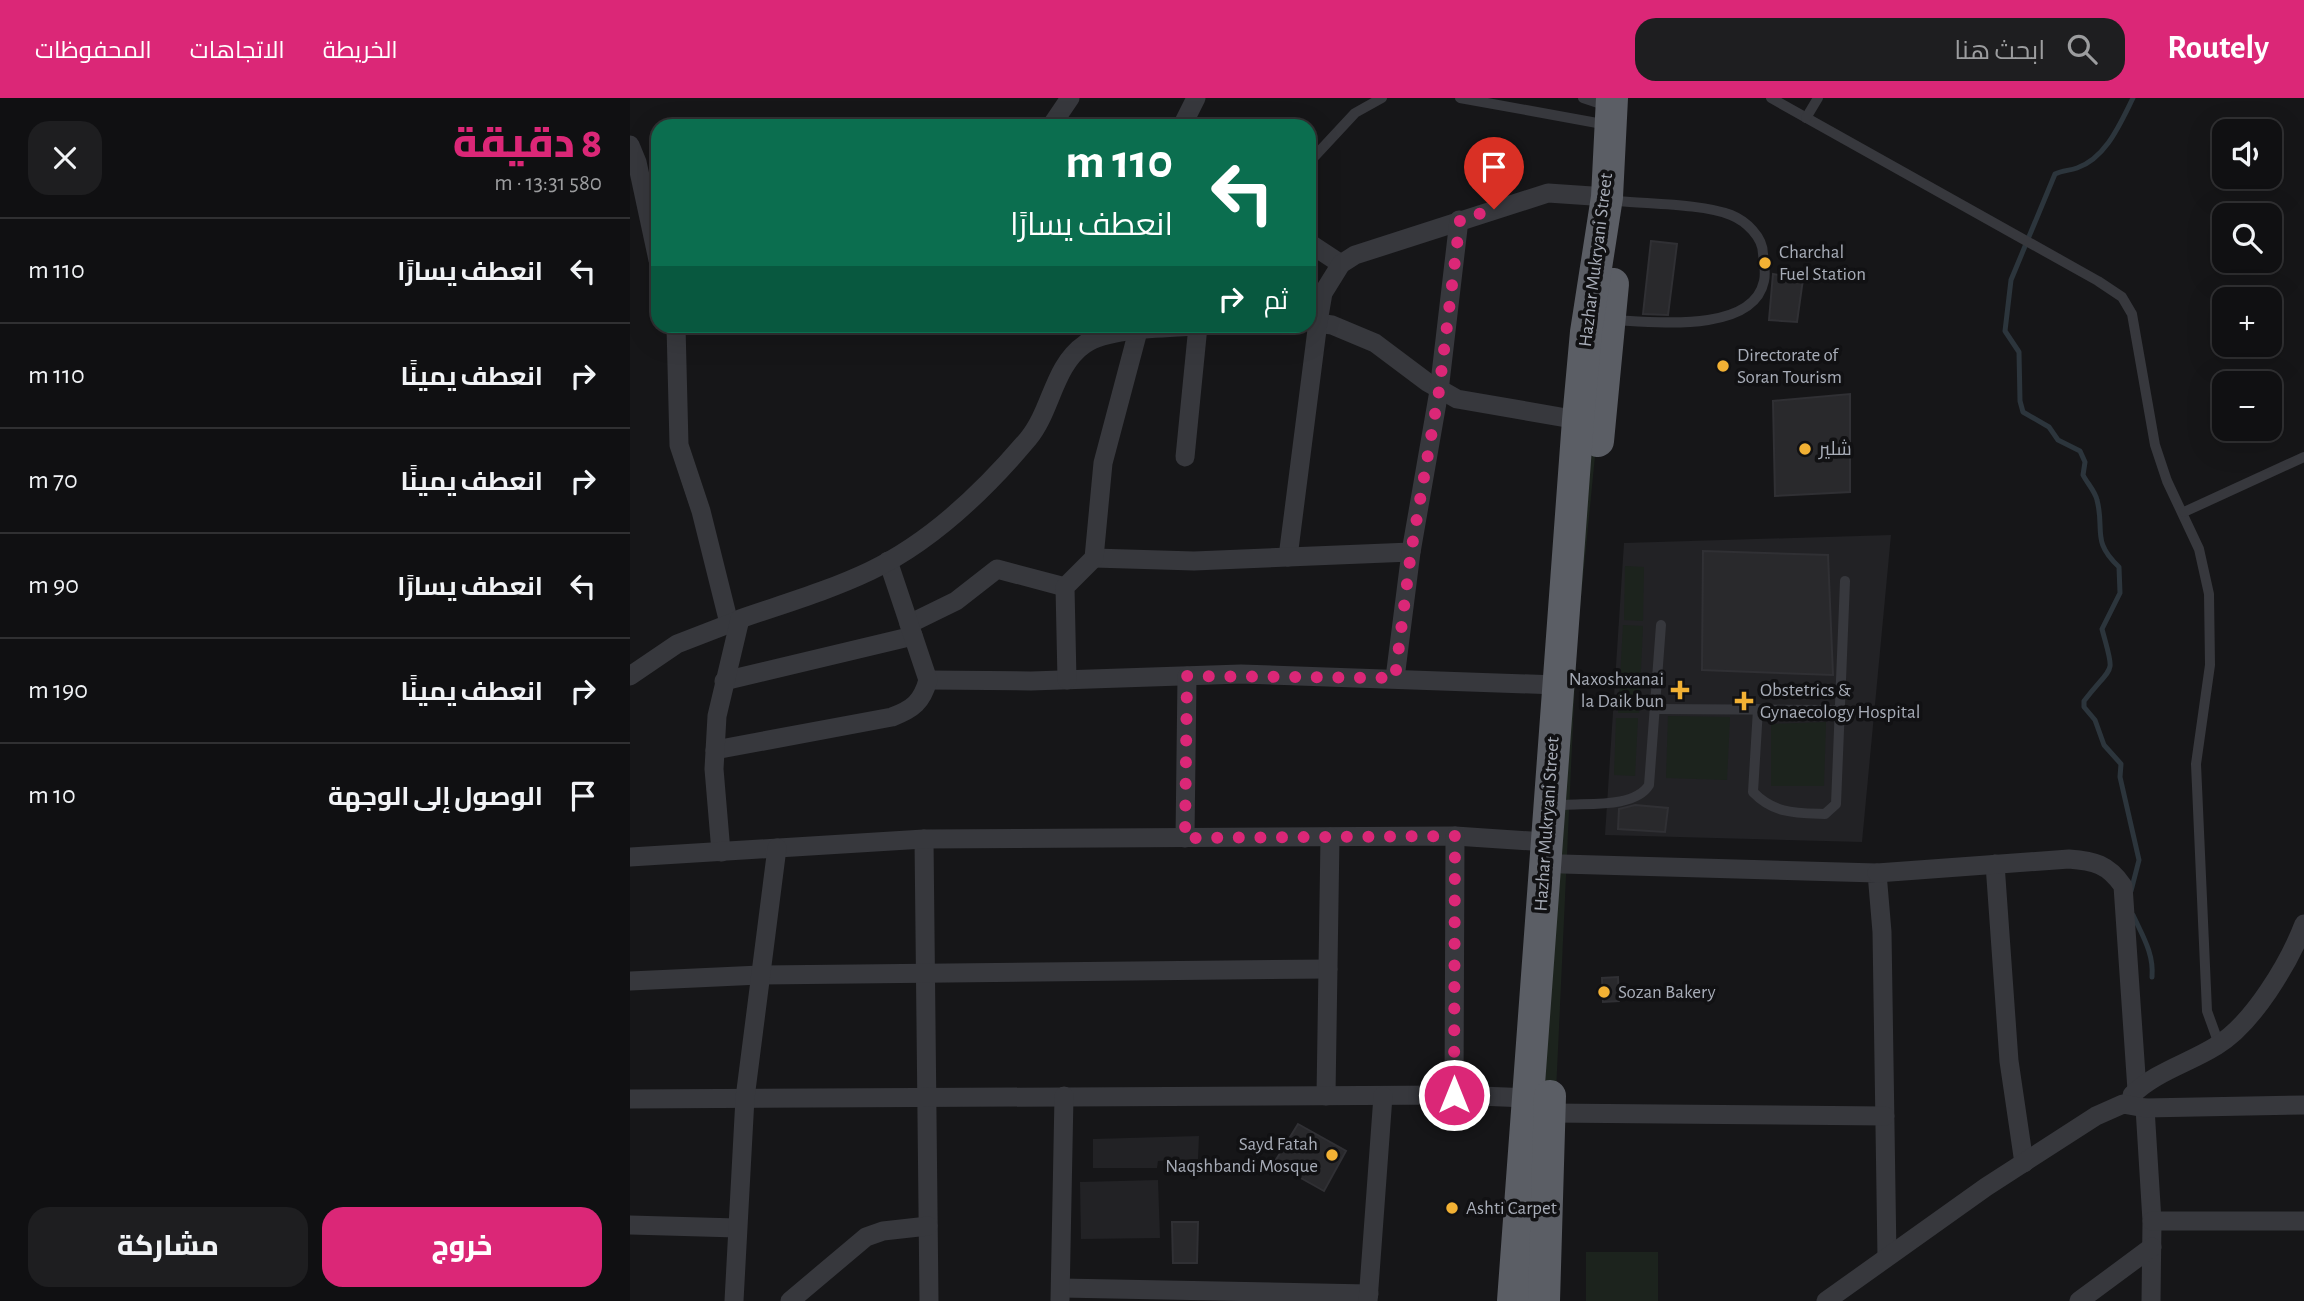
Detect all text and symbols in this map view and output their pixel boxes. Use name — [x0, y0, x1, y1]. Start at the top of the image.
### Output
search box — [1635, 18, 2125, 81]
icon: search — [2063, 30, 2101, 68]
text: Routely — [2167, 32, 2269, 65]
text: ابحث هنا — [1954, 38, 2045, 64]
text: المحفوظات — [35, 39, 152, 63]
text: الاتجاهات — [190, 39, 285, 63]
text: الخريطة — [323, 39, 398, 63]
map controls — [2212, 119, 2282, 441]
button: sound — [2212, 119, 2282, 189]
button: close — [28, 121, 102, 195]
text: 8 دقيقة — [453, 123, 602, 165]
pin — [1464, 137, 1524, 209]
text: 110 m — [1065, 138, 1173, 187]
icon: left — [1197, 147, 1288, 238]
icon: arrive — [1475, 148, 1513, 186]
text: 580 m · 13:31 — [494, 172, 602, 195]
street label: Hazhar Mukryani Street — [1576, 172, 1616, 348]
button: search — [2212, 203, 2282, 273]
text: انعطف يسارًا — [1010, 209, 1173, 241]
place label: Charchal Fuel Station — [1779, 243, 1866, 284]
icon: left — [564, 252, 602, 290]
marker: Charchal Fuel Station — [1757, 255, 1773, 271]
text: 110 m — [28, 257, 85, 283]
text: انعطف يسارًا — [397, 259, 543, 285]
icon: right — [1212, 280, 1250, 318]
button: + — [2212, 287, 2282, 357]
text: ثم — [1264, 288, 1288, 314]
place label: Directorate of Soran Tourism — [1737, 346, 1842, 387]
icon: right — [564, 357, 602, 395]
marker: Directorate of Soran Tourism — [1715, 358, 1731, 374]
text: 110 m — [28, 362, 85, 388]
text: انعطف يمينًا — [400, 364, 543, 390]
button: − — [2212, 371, 2282, 441]
place label: شلير — [1818, 439, 1852, 460]
marker: شلير — [1797, 441, 1813, 457]
icon: right — [564, 462, 602, 500]
text: 70 m — [28, 467, 78, 493]
text: انعطف يمينًا — [400, 469, 543, 495]
icon: left — [564, 567, 602, 605]
text: 90 m — [28, 572, 79, 598]
text: انعطف يسارًا — [397, 574, 543, 600]
place label: Naxoshxanai la Daik bun — [1569, 670, 1664, 711]
icon: right — [564, 672, 602, 710]
text: 190 m — [28, 677, 88, 703]
text: انعطف يمينًا — [400, 679, 543, 705]
marker: Naxoshxanai la Daik bun — [1670, 680, 1690, 700]
place label: Obstetrics & Gynaecology Hospital — [1760, 681, 1920, 722]
marker: Obstetrics & Gynaecology Hospital — [1734, 691, 1754, 711]
street label: Hazhar Mukryani Street — [1531, 736, 1563, 912]
icon: arrive — [564, 777, 602, 815]
text: 10 m — [28, 782, 76, 808]
text: الوصول إلى الوجهة — [328, 784, 543, 810]
place label: Sozan Bakery — [1618, 983, 1716, 1002]
marker: Sozan Bakery — [1596, 984, 1612, 1000]
position arrow — [1417, 1058, 1491, 1132]
place label: Sayd Fatah Naqshbandi Mosque — [1165, 1135, 1318, 1176]
marker: Sayd Fatah Naqshbandi Mosque — [1324, 1147, 1340, 1163]
place label: Ashti Carpet — [1466, 1199, 1557, 1218]
marker: Ashti Carpet — [1444, 1200, 1460, 1216]
button: مشاركة — [28, 1207, 308, 1287]
button: خروج — [322, 1207, 602, 1287]

